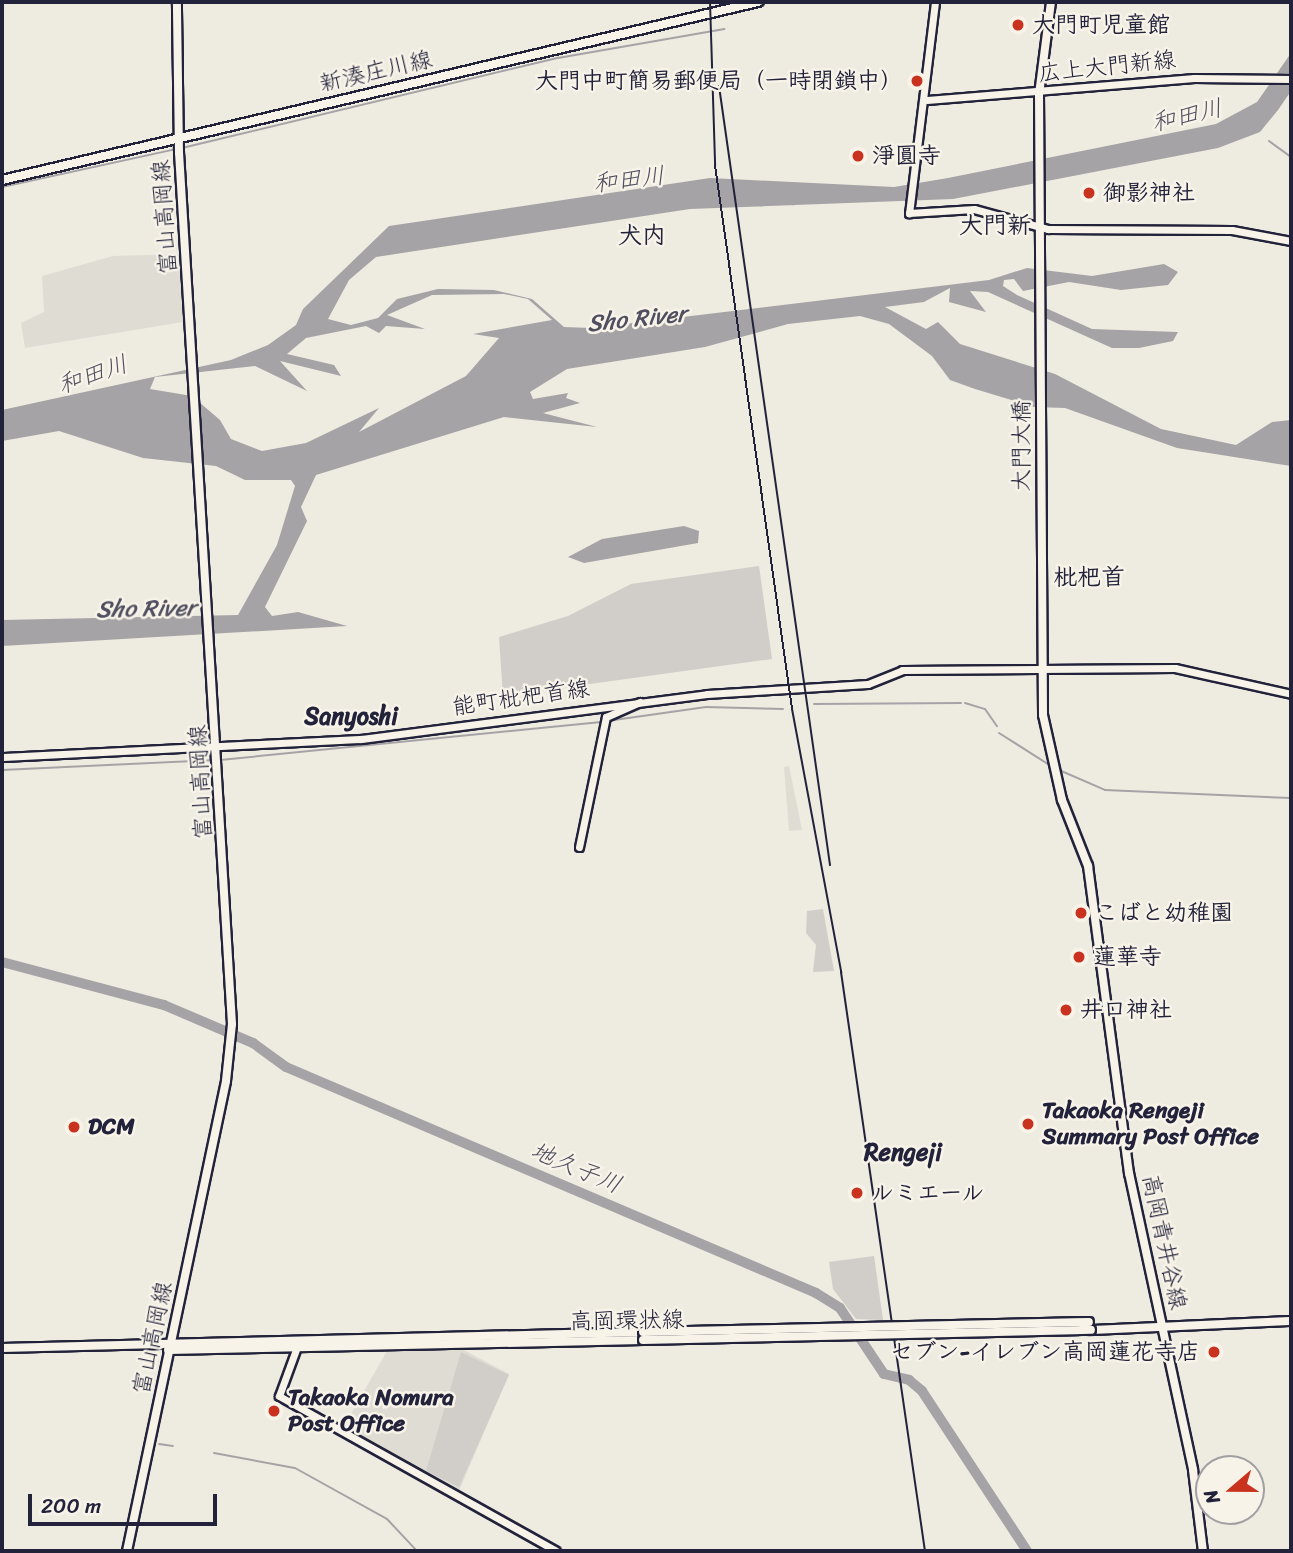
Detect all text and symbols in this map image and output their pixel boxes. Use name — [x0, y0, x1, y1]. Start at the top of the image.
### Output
place label: 大門町児童館 — [1032, 11, 1170, 39]
marker: 大門町児童館 — [1010, 17, 1026, 33]
street label: 新湊庄川線 — [317, 46, 435, 98]
street label: 広上大門新線 — [1037, 46, 1177, 88]
place label: 大門中町簡易郵便局（一時閉鎖中） — [535, 67, 903, 95]
marker: 大門中町簡易郵便局（一時閉鎖中） — [909, 73, 925, 89]
water label: 和田川 — [1149, 94, 1225, 138]
place label: 淨圓寺 — [872, 142, 941, 170]
marker: 淨圓寺 — [850, 148, 866, 164]
street label: 富山高岡線 — [147, 159, 183, 275]
water label: 和田川 — [592, 161, 666, 199]
place label: 御影神社 — [1103, 179, 1195, 207]
marker: 御影神社 — [1081, 185, 1097, 201]
district label: 大門新 — [959, 212, 1031, 240]
district label: 犬内 — [618, 222, 666, 250]
water label: Sho River — [585, 299, 689, 339]
water label: 和田川 — [54, 350, 132, 400]
street label: 大門大橋 — [1008, 400, 1036, 492]
district label: 枇杷首 — [1053, 564, 1125, 592]
water label: Sho River — [95, 594, 197, 624]
street label: 能町枇杷首線 — [451, 675, 591, 721]
district label: Sanyoshi — [304, 703, 398, 731]
street label: 富山高岡線 — [184, 724, 218, 840]
place label: こばと幼稚園 — [1095, 899, 1233, 927]
marker: こばと幼稚園 — [1073, 905, 1089, 921]
place label: 蓮華寺 — [1093, 943, 1162, 971]
marker: 蓮華寺 — [1071, 949, 1087, 965]
place label: 井口神社 — [1080, 996, 1172, 1024]
marker: 井口神社 — [1058, 1002, 1074, 1018]
place label: Takaoka Rengeji Summary Post Office — [1042, 1097, 1260, 1151]
place label: DCM — [88, 1113, 135, 1141]
marker: Takaoka Rengeji Summary Post Office — [1020, 1116, 1036, 1132]
marker: DCM — [66, 1119, 82, 1135]
water label: 地久子川 — [526, 1136, 626, 1200]
district label: Rengeji — [864, 1139, 942, 1167]
street label: 高岡青井谷線 — [1136, 1172, 1192, 1312]
place label: ルミエール — [871, 1179, 986, 1207]
marker: ルミエール — [849, 1185, 865, 1201]
street label: 富山高岡線 — [128, 1279, 178, 1397]
street label: 高岡環状線 — [569, 1306, 685, 1336]
place label: セブン-イレブン高岡蓮花寺店 — [890, 1338, 1200, 1366]
marker: セブン-イレブン高岡蓮花寺店 — [1206, 1344, 1222, 1360]
place label: Takaoka Nomura Post Office — [288, 1384, 454, 1438]
marker: Takaoka Nomura Post Office — [266, 1403, 282, 1419]
north arrow — [1195, 1455, 1265, 1525]
scale bar — [32, 1480, 220, 1524]
text: N — [1194, 1485, 1229, 1509]
text: 200 m — [41, 1487, 101, 1525]

